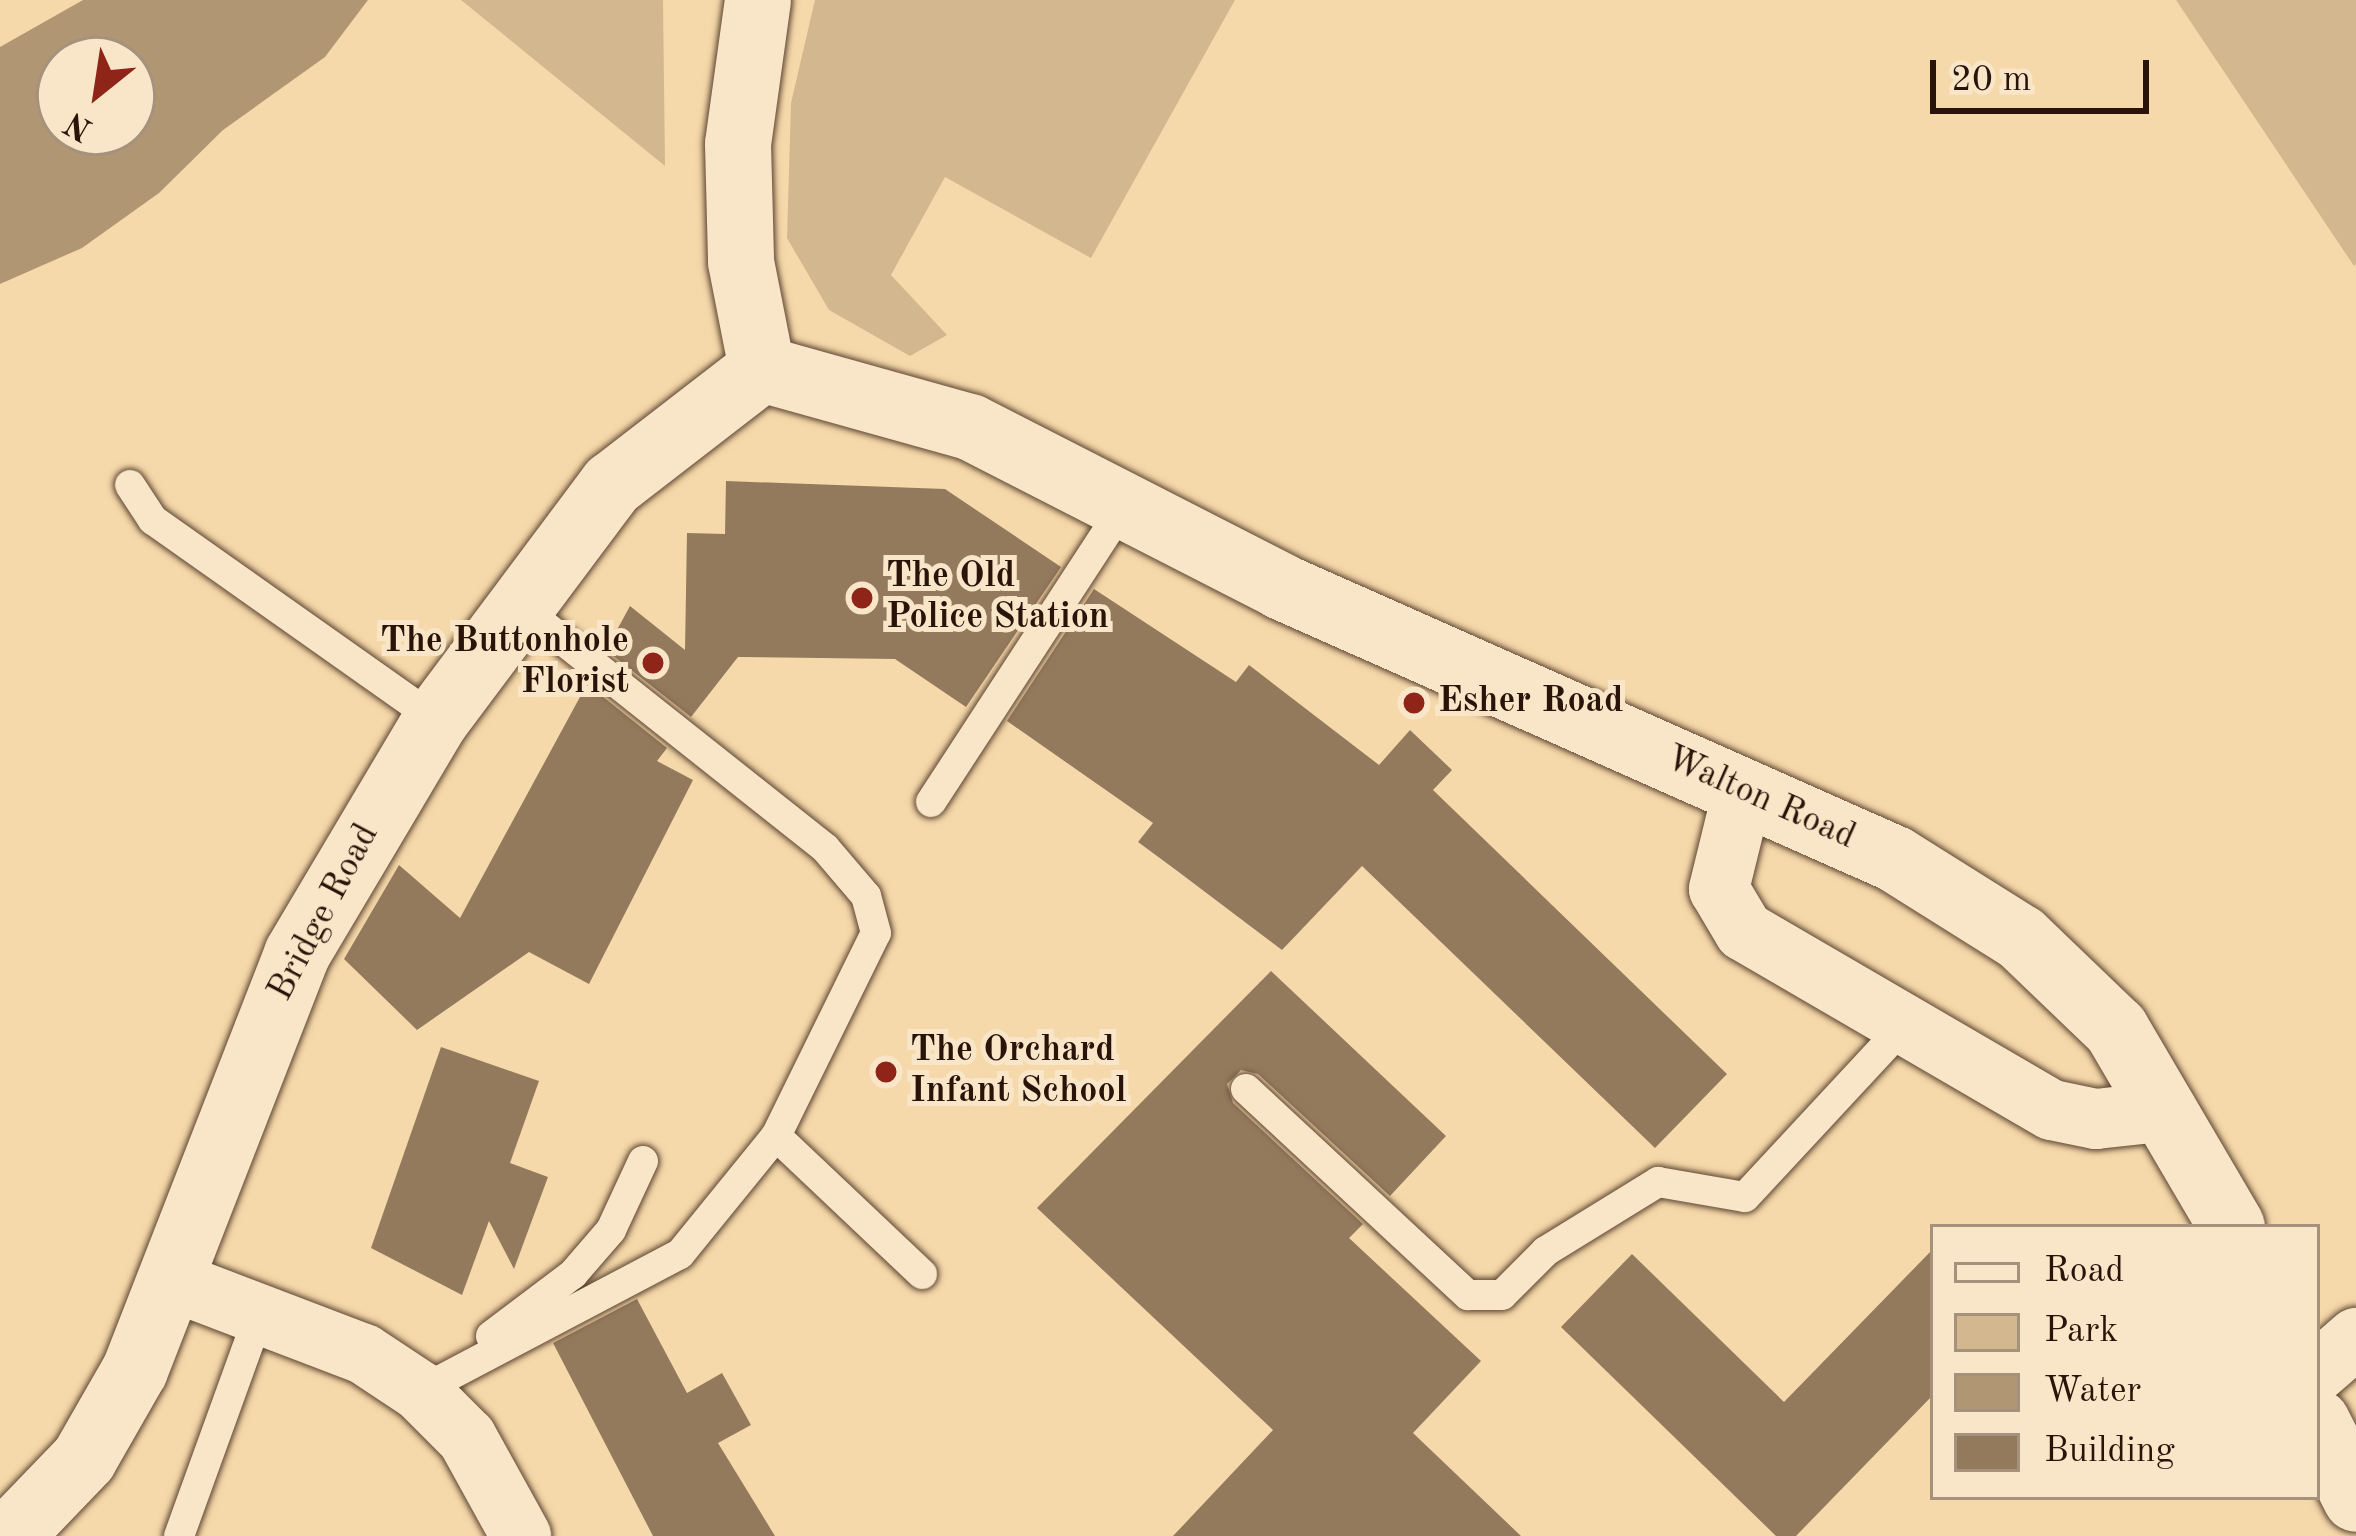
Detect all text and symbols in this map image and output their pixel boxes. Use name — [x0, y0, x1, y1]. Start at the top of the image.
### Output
north arrow — [36, 36, 156, 156]
scale bar — [1936, 36, 2155, 110]
text: 20 m — [1951, 63, 2031, 99]
text: N — [60, 104, 98, 146]
place label: The Old Police Station — [886, 555, 1109, 640]
marker: The Old Police Station — [849, 585, 875, 611]
place label: The Buttonhole Florist — [380, 620, 629, 705]
marker: The Buttonhole Florist — [640, 650, 666, 676]
place label: Esher Road — [1438, 681, 1623, 725]
marker: Esher Road — [1401, 690, 1427, 716]
street label: Walton Road — [1658, 738, 1862, 860]
street label: Bridge Road — [260, 817, 390, 1009]
place label: The Orchard Infant School — [910, 1029, 1127, 1114]
marker: The Orchard Infant School — [873, 1059, 899, 1085]
legend — [1930, 1224, 2320, 1500]
text: Road — [2044, 1254, 2124, 1290]
text: Park — [2044, 1314, 2118, 1350]
text: Water — [2044, 1374, 2141, 1410]
text: Building — [2044, 1434, 2175, 1470]

